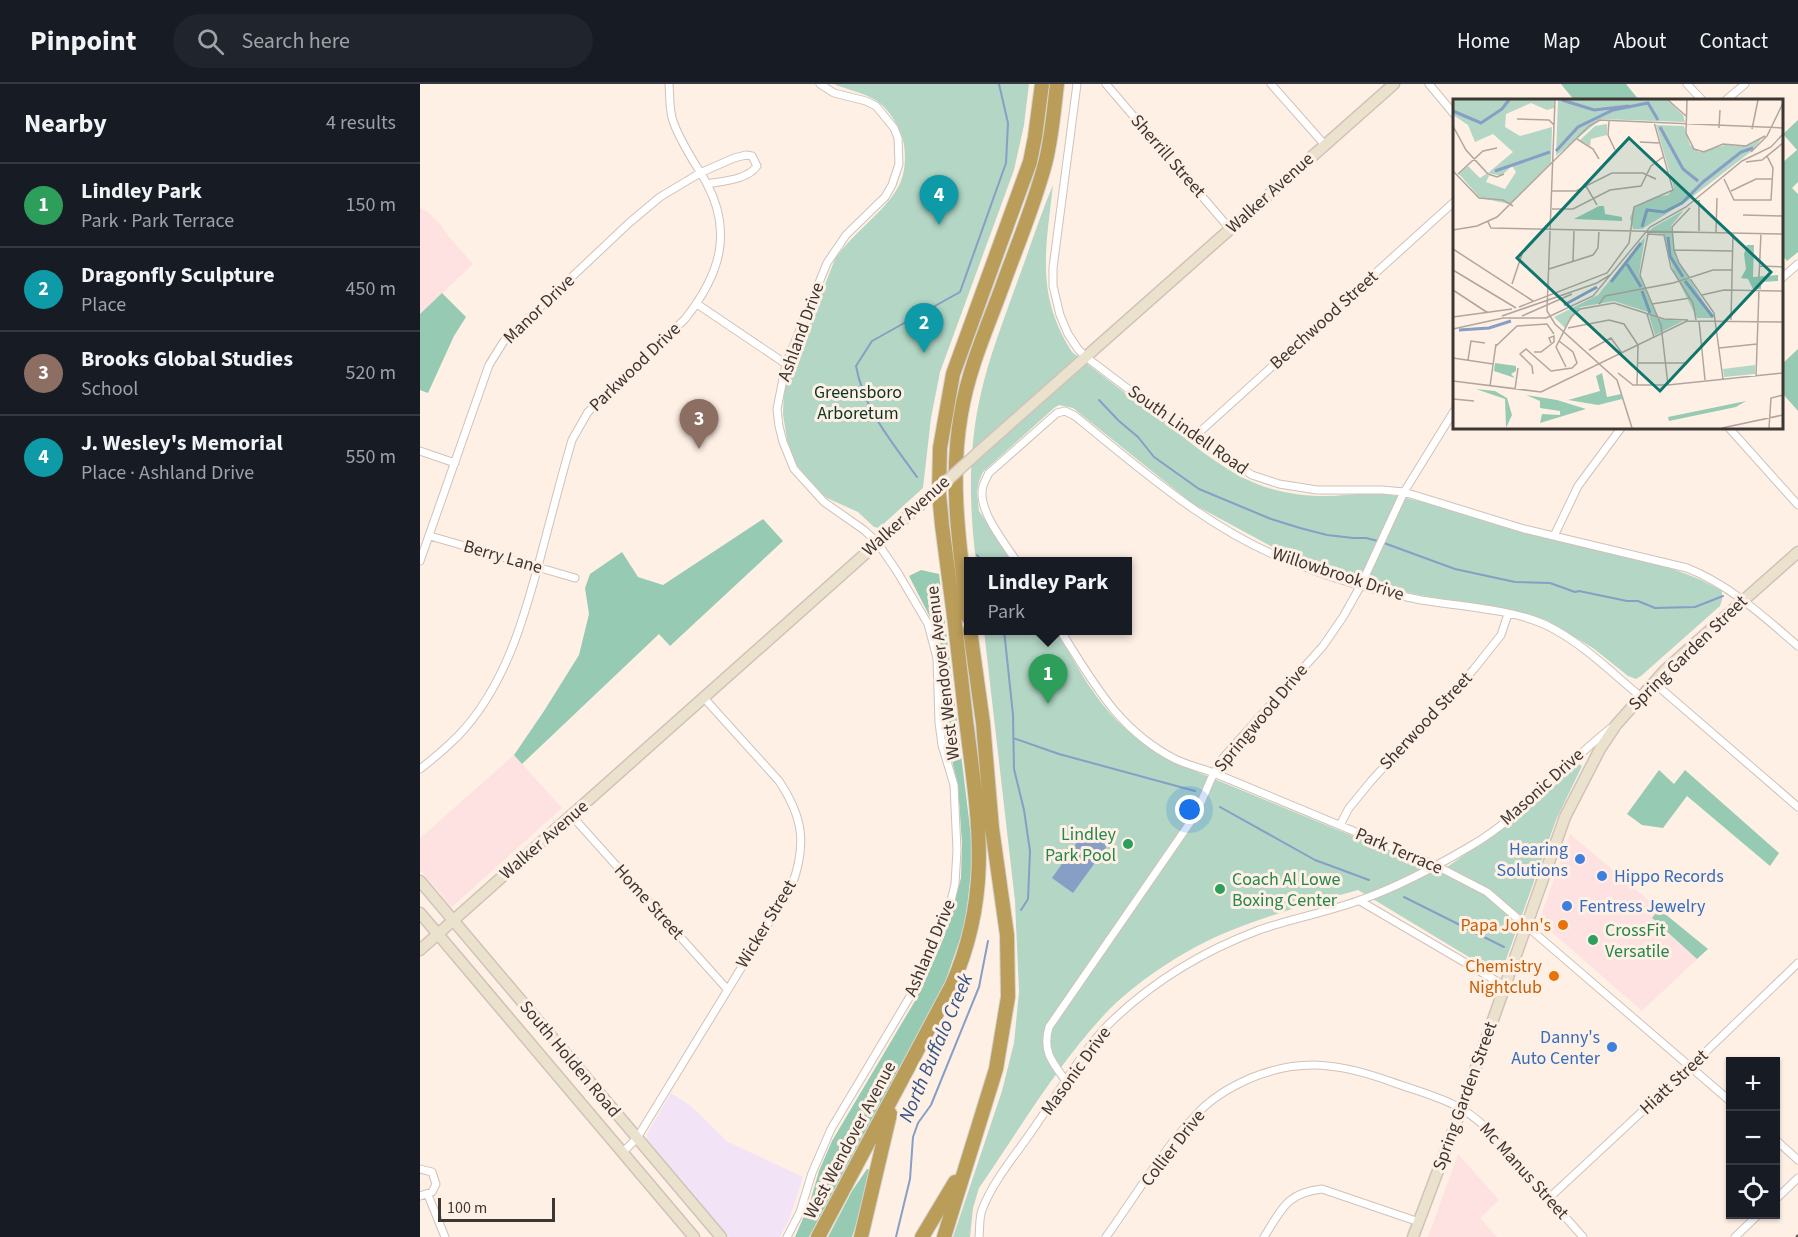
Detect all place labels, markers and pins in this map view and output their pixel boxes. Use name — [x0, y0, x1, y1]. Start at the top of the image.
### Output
pin: 4 — [920, 176, 958, 225]
pin: 2 — [904, 304, 944, 353]
pin: 3 — [680, 400, 718, 449]
pin: 1 — [1028, 654, 1068, 704]
place label: Lindley Park Pool — [1045, 822, 1117, 868]
marker: Lindley Park Pool — [1121, 837, 1135, 851]
place label: Hearing Solutions — [1497, 837, 1568, 883]
marker: Hearing Solutions — [1573, 852, 1587, 866]
place label: Hippo Records — [1614, 864, 1724, 889]
place label: Coach Al Lowe Boxing Center — [1232, 867, 1341, 913]
marker: Hippo Records — [1595, 869, 1609, 883]
marker: Coach Al Lowe Boxing Center — [1213, 882, 1227, 896]
place label: Fentress Jewelry — [1579, 894, 1706, 919]
marker: Fentress Jewelry — [1560, 899, 1574, 913]
place label: Papa John's — [1460, 913, 1551, 938]
marker: Papa John's — [1556, 918, 1570, 932]
place label: CrossFit Versatile — [1605, 918, 1670, 964]
marker: CrossFit Versatile — [1586, 933, 1600, 947]
place label: Chemistry Nightclub — [1465, 954, 1543, 1000]
marker: Chemistry Nightclub — [1547, 969, 1561, 983]
place label: Danny's Auto Center — [1511, 1025, 1601, 1071]
marker: Danny's Auto Center — [1605, 1040, 1619, 1054]

